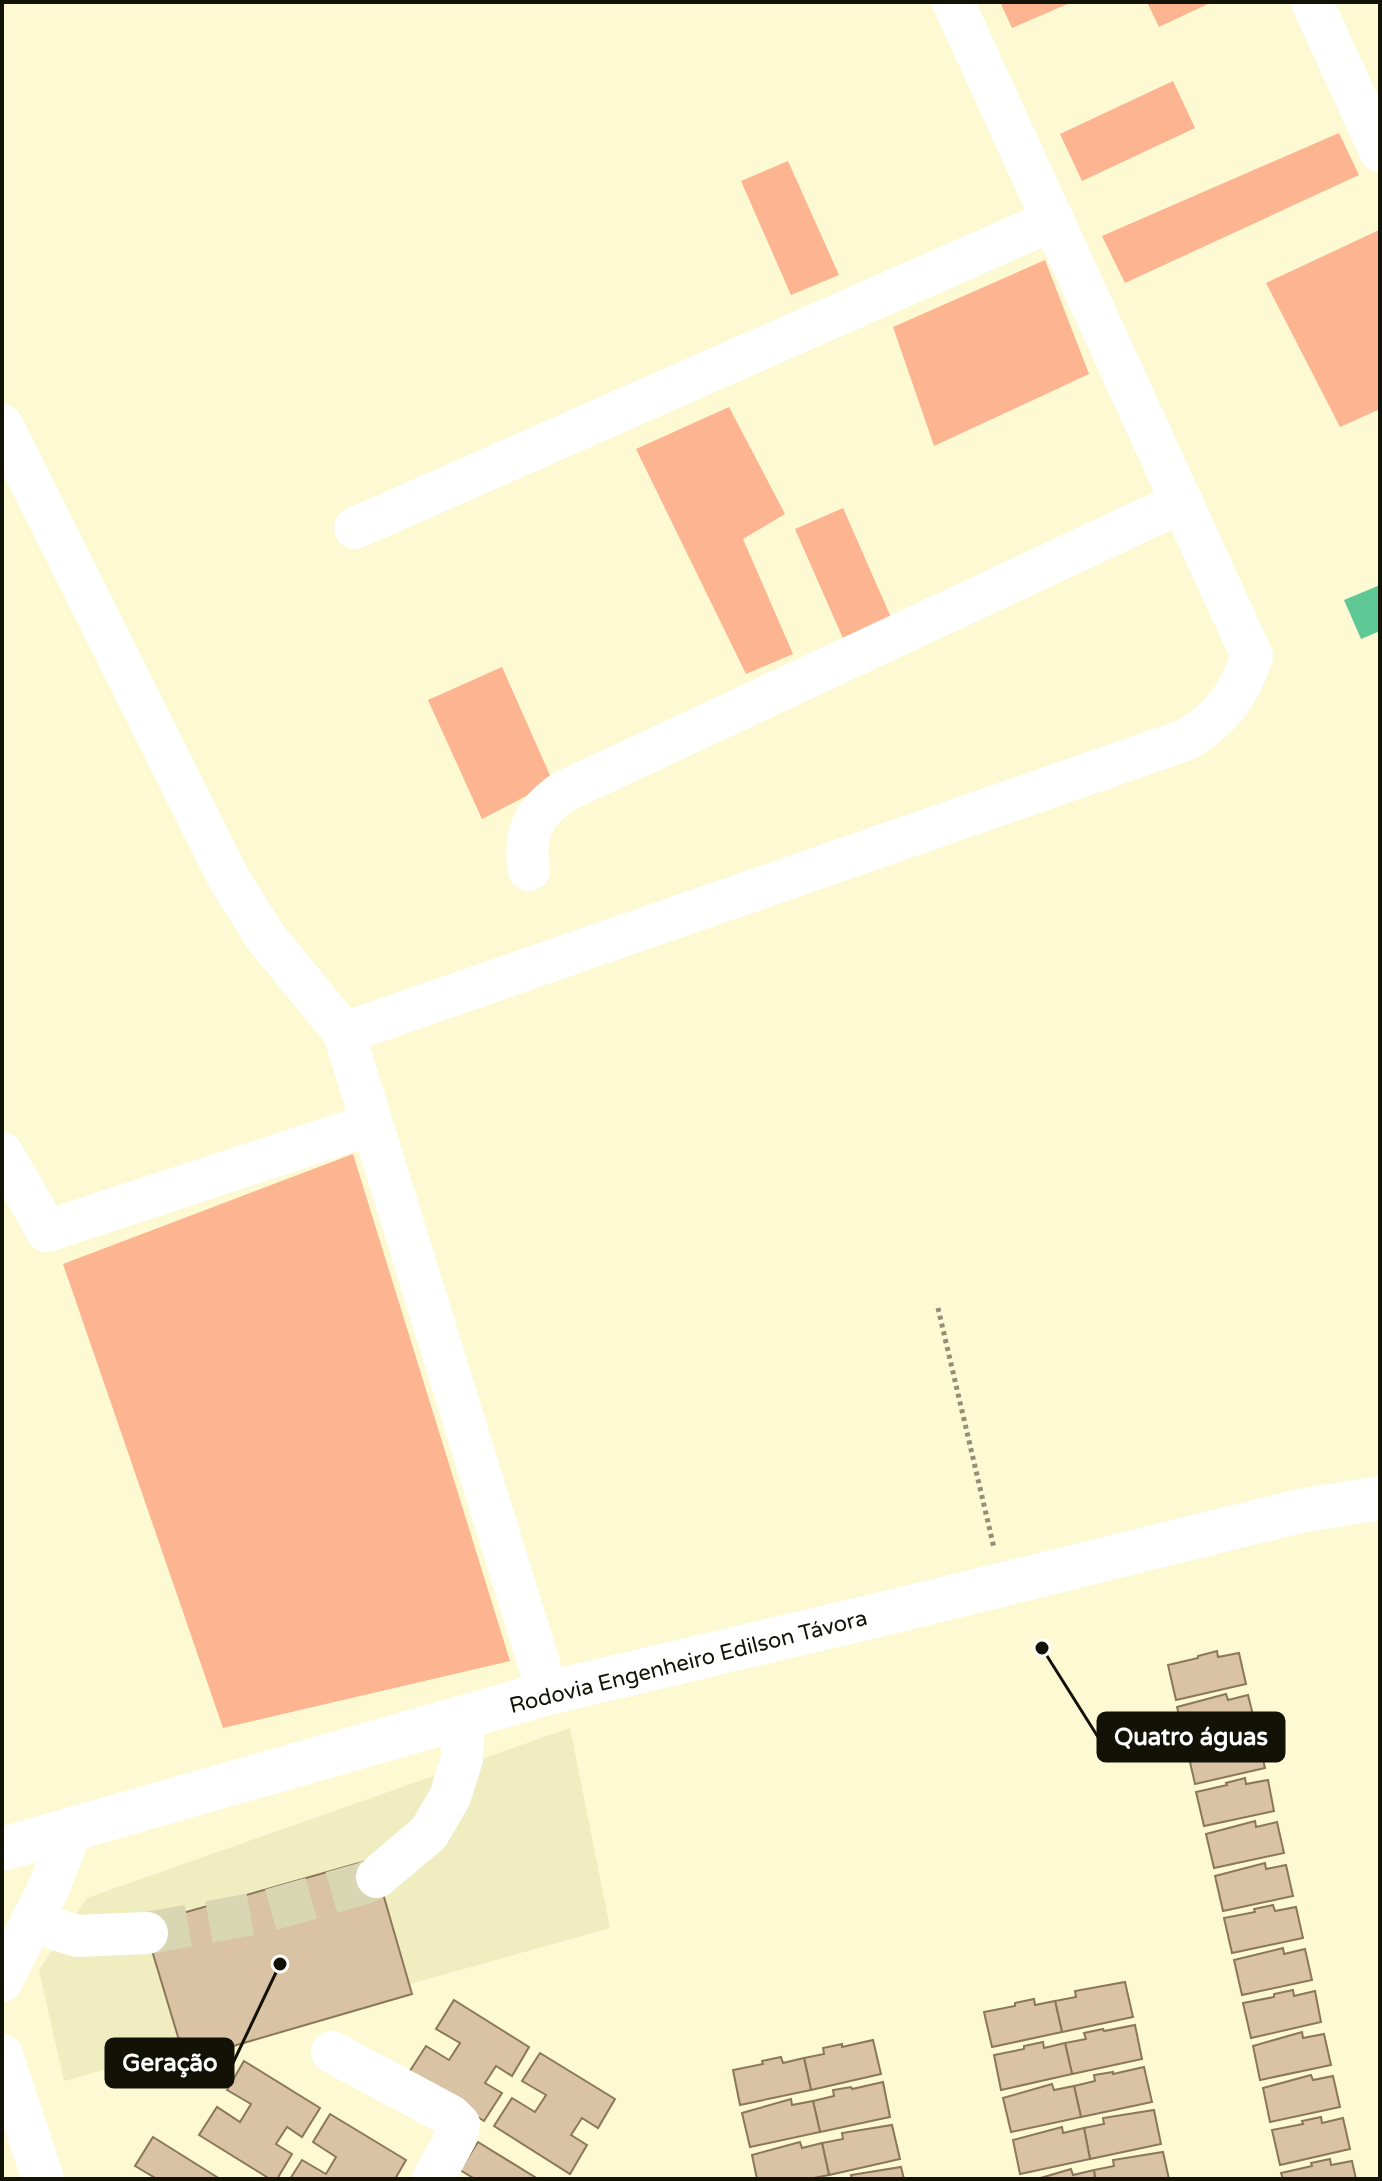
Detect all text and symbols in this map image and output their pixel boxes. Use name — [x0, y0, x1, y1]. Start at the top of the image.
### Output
street label: Rodovia Engenheiro Edilson Távora — [507, 1605, 870, 1719]
callout: Quatro águas — [1098, 1713, 1284, 1761]
text: Quatro águas — [1114, 1723, 1268, 1752]
callout: Geração — [106, 2039, 233, 2087]
text: Geração — [122, 2049, 218, 2078]

